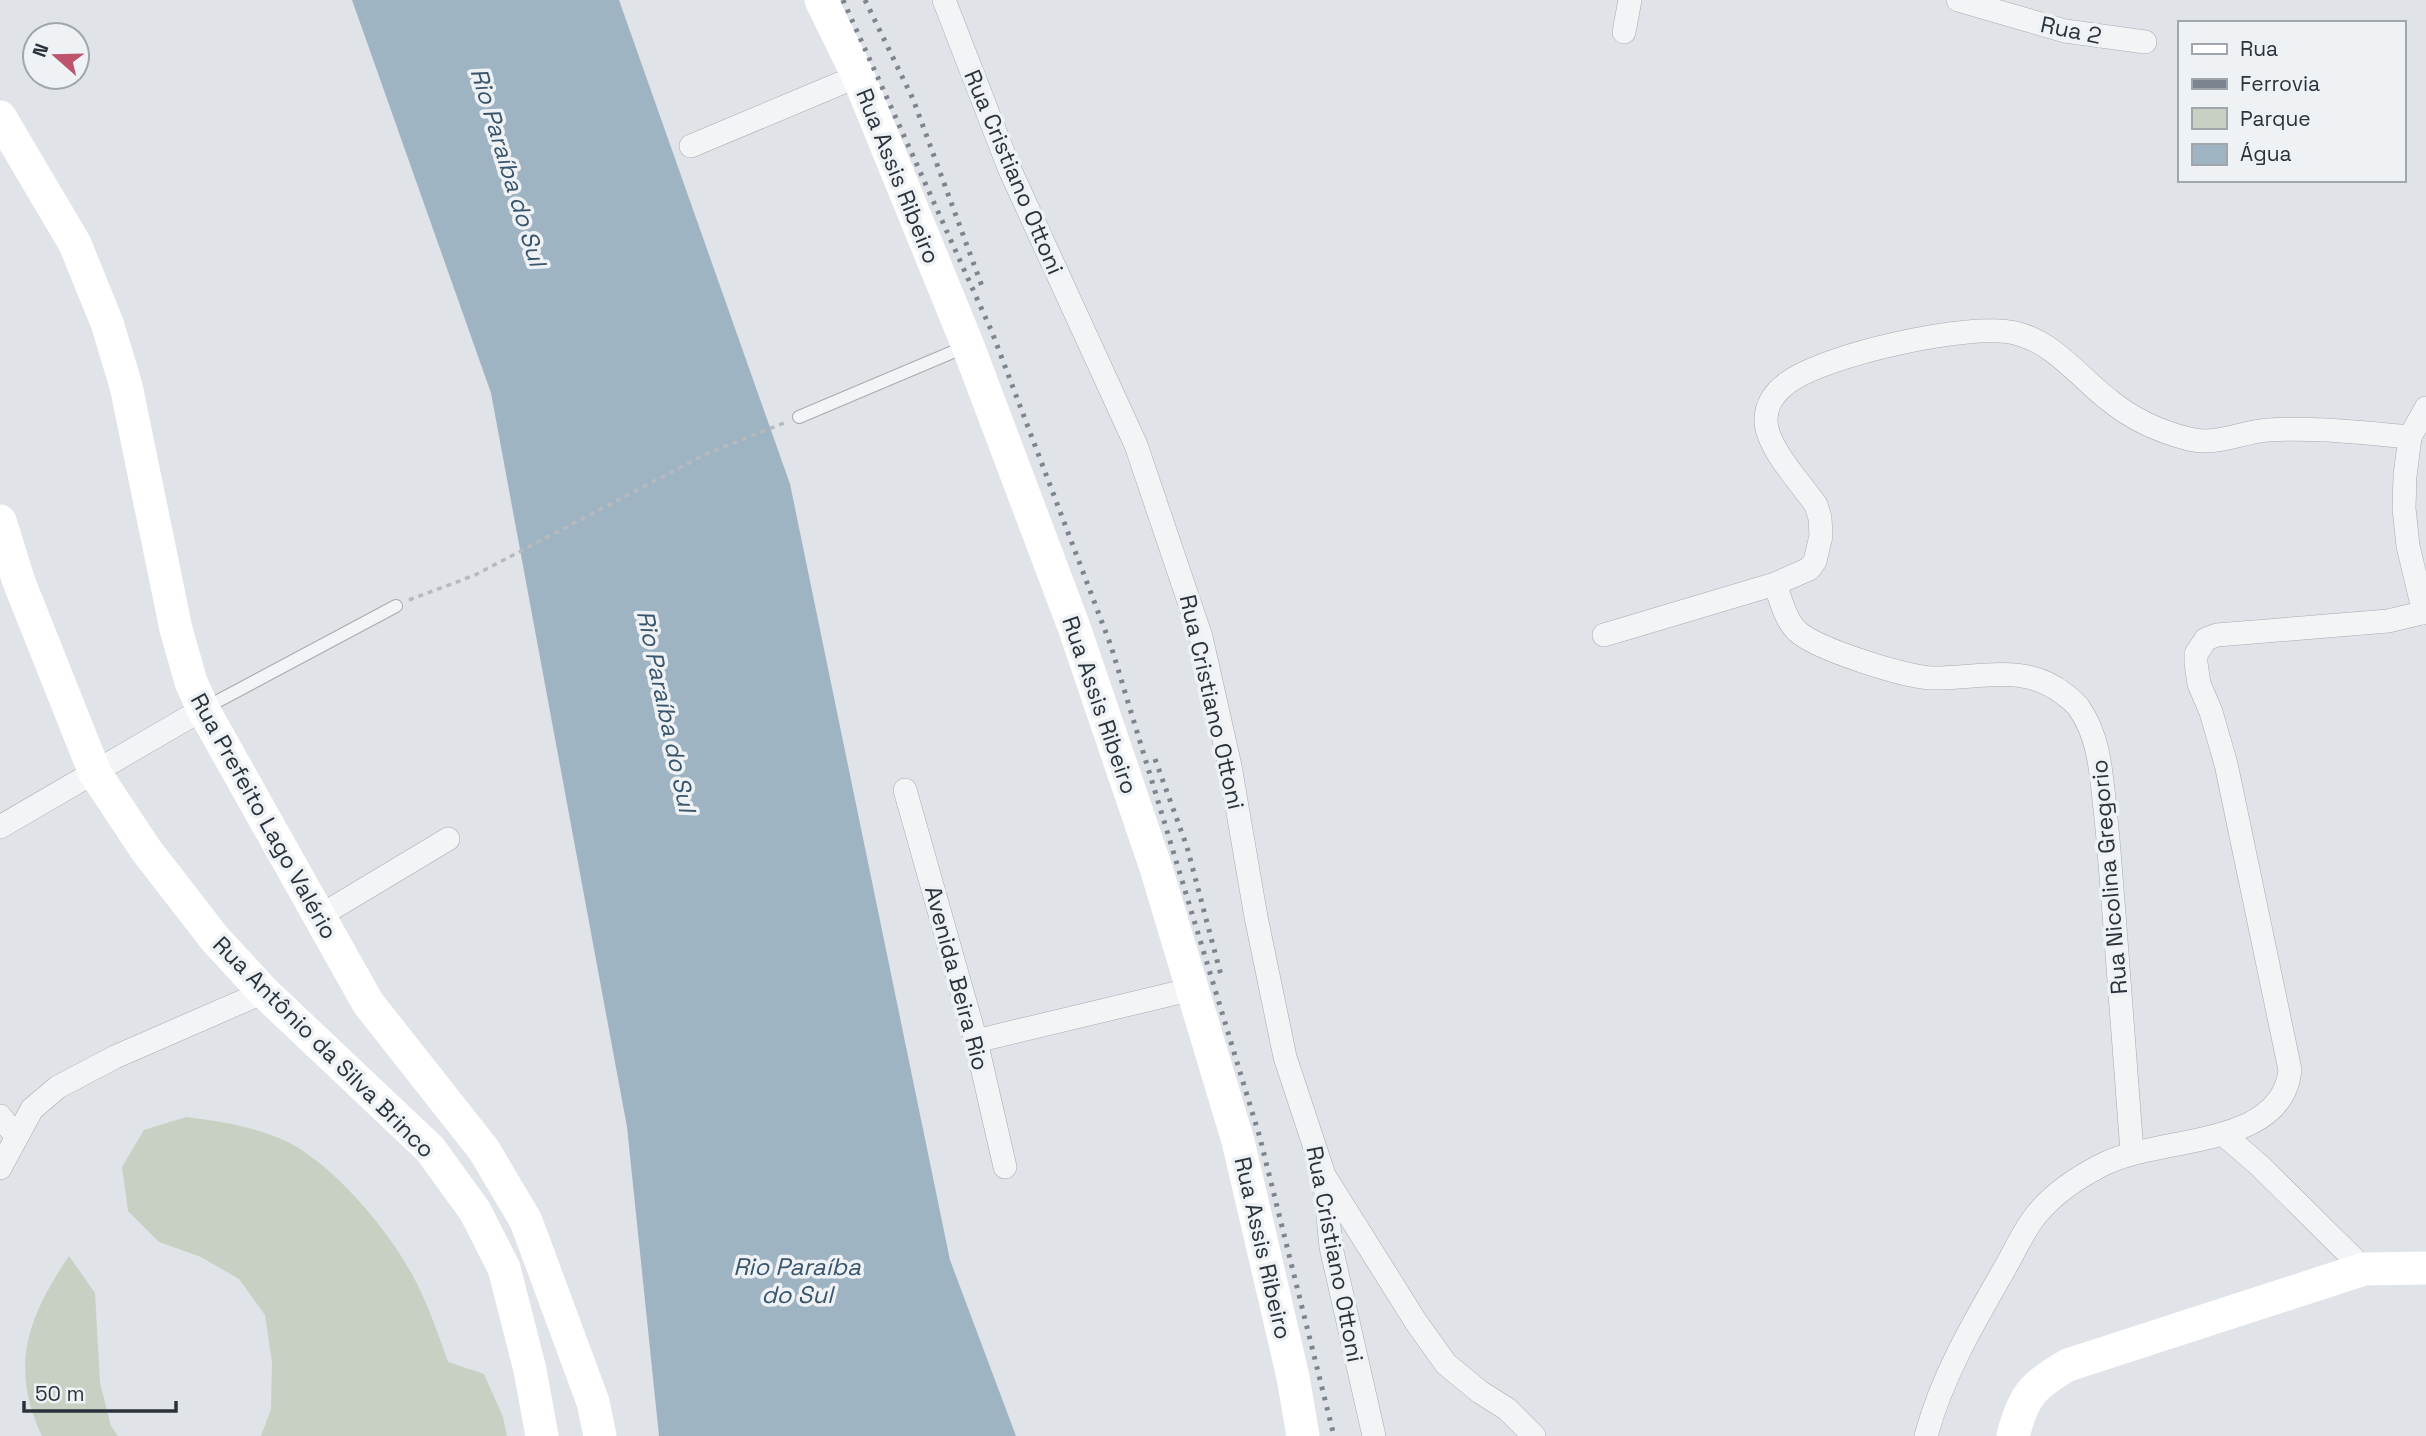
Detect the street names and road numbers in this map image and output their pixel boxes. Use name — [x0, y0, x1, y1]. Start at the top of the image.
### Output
street label: Rua 2 — [2038, 9, 2104, 51]
street label: Rua Cristiano Ottoni — [957, 65, 1071, 279]
street label: Rua Assis Ribeiro — [849, 84, 947, 268]
street label: Rua Cristiano Ottoni — [1173, 592, 1251, 812]
street label: Rua Assis Ribeiro — [1055, 612, 1145, 798]
street label: Rua Prefeito Lago Valério — [184, 688, 344, 944]
street label: Rua Nicolina Gregorio — [2084, 758, 2134, 996]
street label: Avenida Beira Rio — [918, 883, 996, 1073]
street label: Rua Antônio da Silva Brinco — [207, 930, 441, 1164]
street label: Rua Cristiano Ottoni — [1299, 1143, 1371, 1365]
street label: Rua Assis Ribeiro — [1227, 1154, 1299, 1342]

